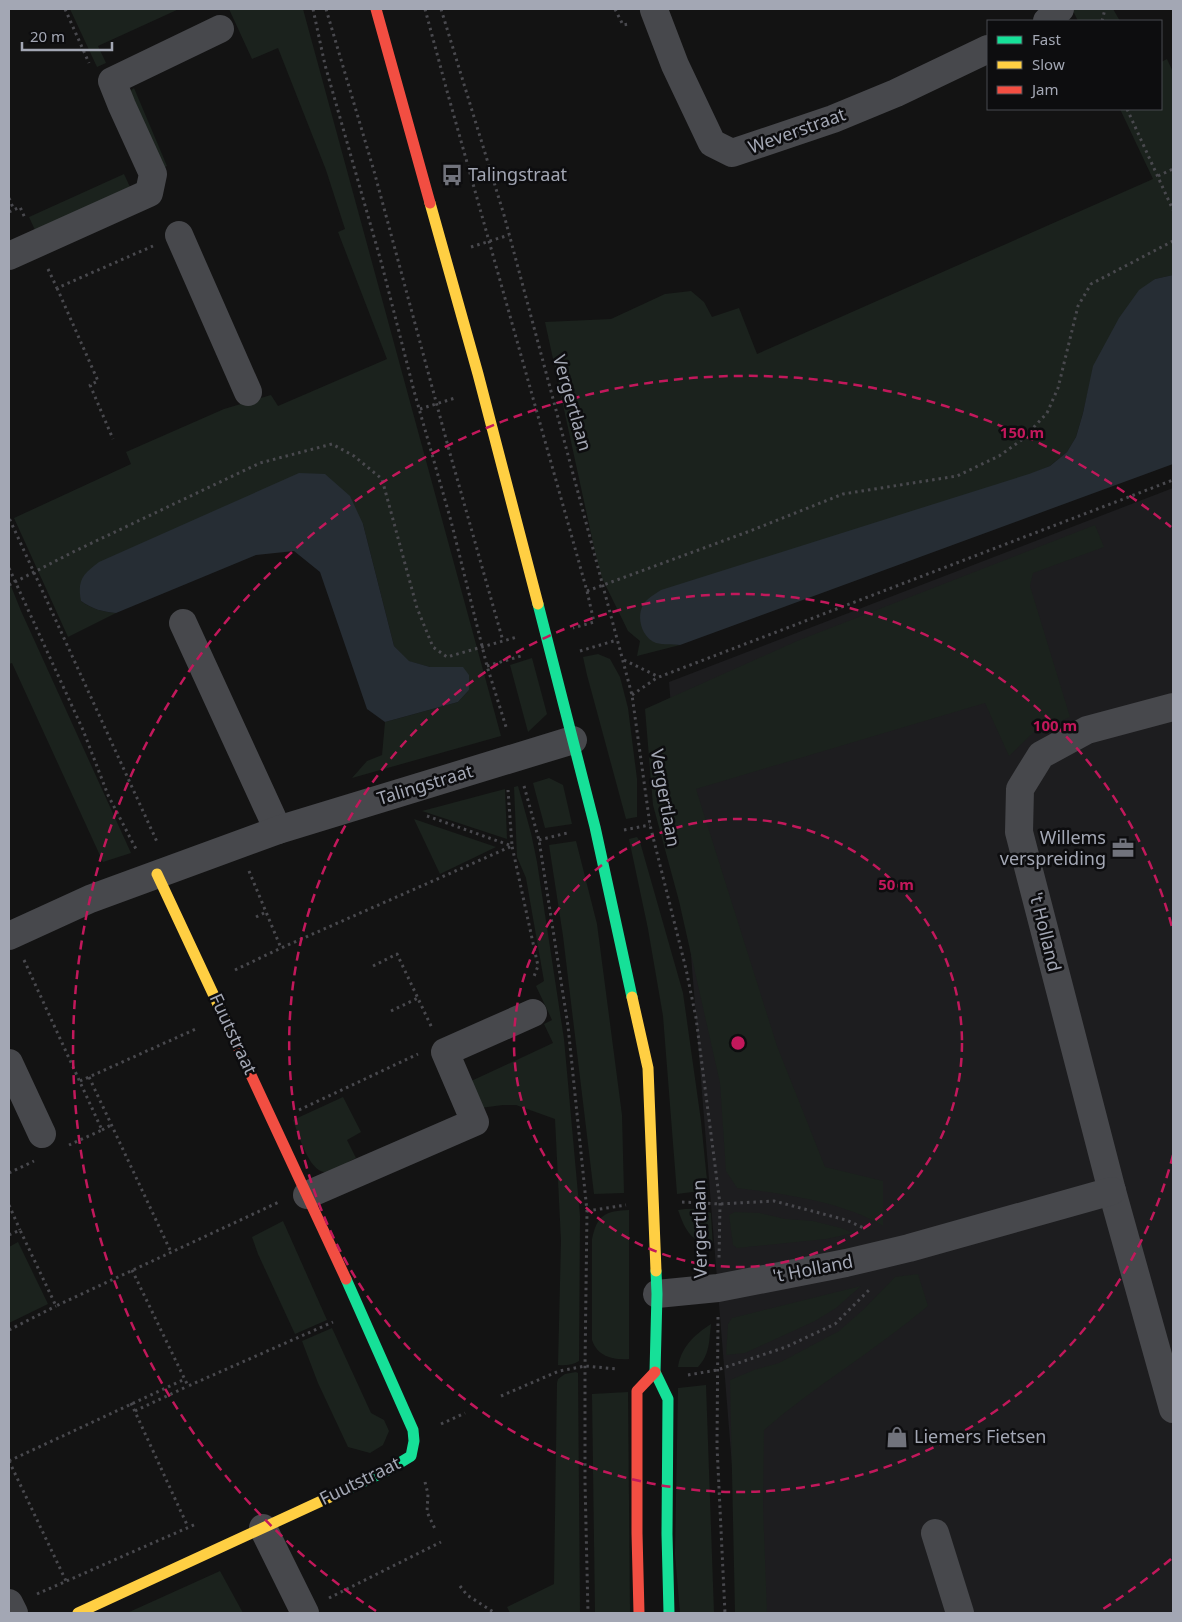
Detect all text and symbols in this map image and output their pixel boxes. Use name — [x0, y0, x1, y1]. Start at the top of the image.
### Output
scale bar — [22, 20, 112, 52]
legend — [987, 20, 1162, 110]
text: 20 m — [30, 26, 65, 46]
text: Fast — [1032, 29, 1061, 49]
text: Slow — [1032, 54, 1065, 74]
text: Jam — [1030, 79, 1059, 99]
street label: Weverstraat — [745, 101, 849, 159]
bus stop icon: Talingstraat — [439, 162, 465, 188]
place label: Talingstraat — [468, 162, 568, 186]
street label: Vergertlaan — [548, 352, 598, 454]
text: 150 m — [1000, 422, 1044, 442]
text: 100 m — [1033, 715, 1077, 735]
street label: Vergertlaan — [646, 747, 686, 849]
street label: Talingstraat — [374, 758, 476, 810]
place label: Willems verspreiding — [1000, 825, 1106, 870]
office icon: Willems verspreiding — [1110, 835, 1136, 861]
text: 50 m — [878, 874, 914, 894]
street label: 't Holland — [1025, 890, 1067, 974]
street label: Fuutstraat — [205, 989, 263, 1079]
centre of rings — [729, 1034, 747, 1052]
street label: Vergertlaan — [686, 1179, 712, 1279]
street label: 't Holland — [771, 1249, 855, 1288]
shop icon: Liemers Fietsen — [884, 1424, 910, 1450]
place label: Liemers Fietsen — [914, 1424, 1046, 1448]
street label: Fuutstraat — [315, 1450, 404, 1510]

